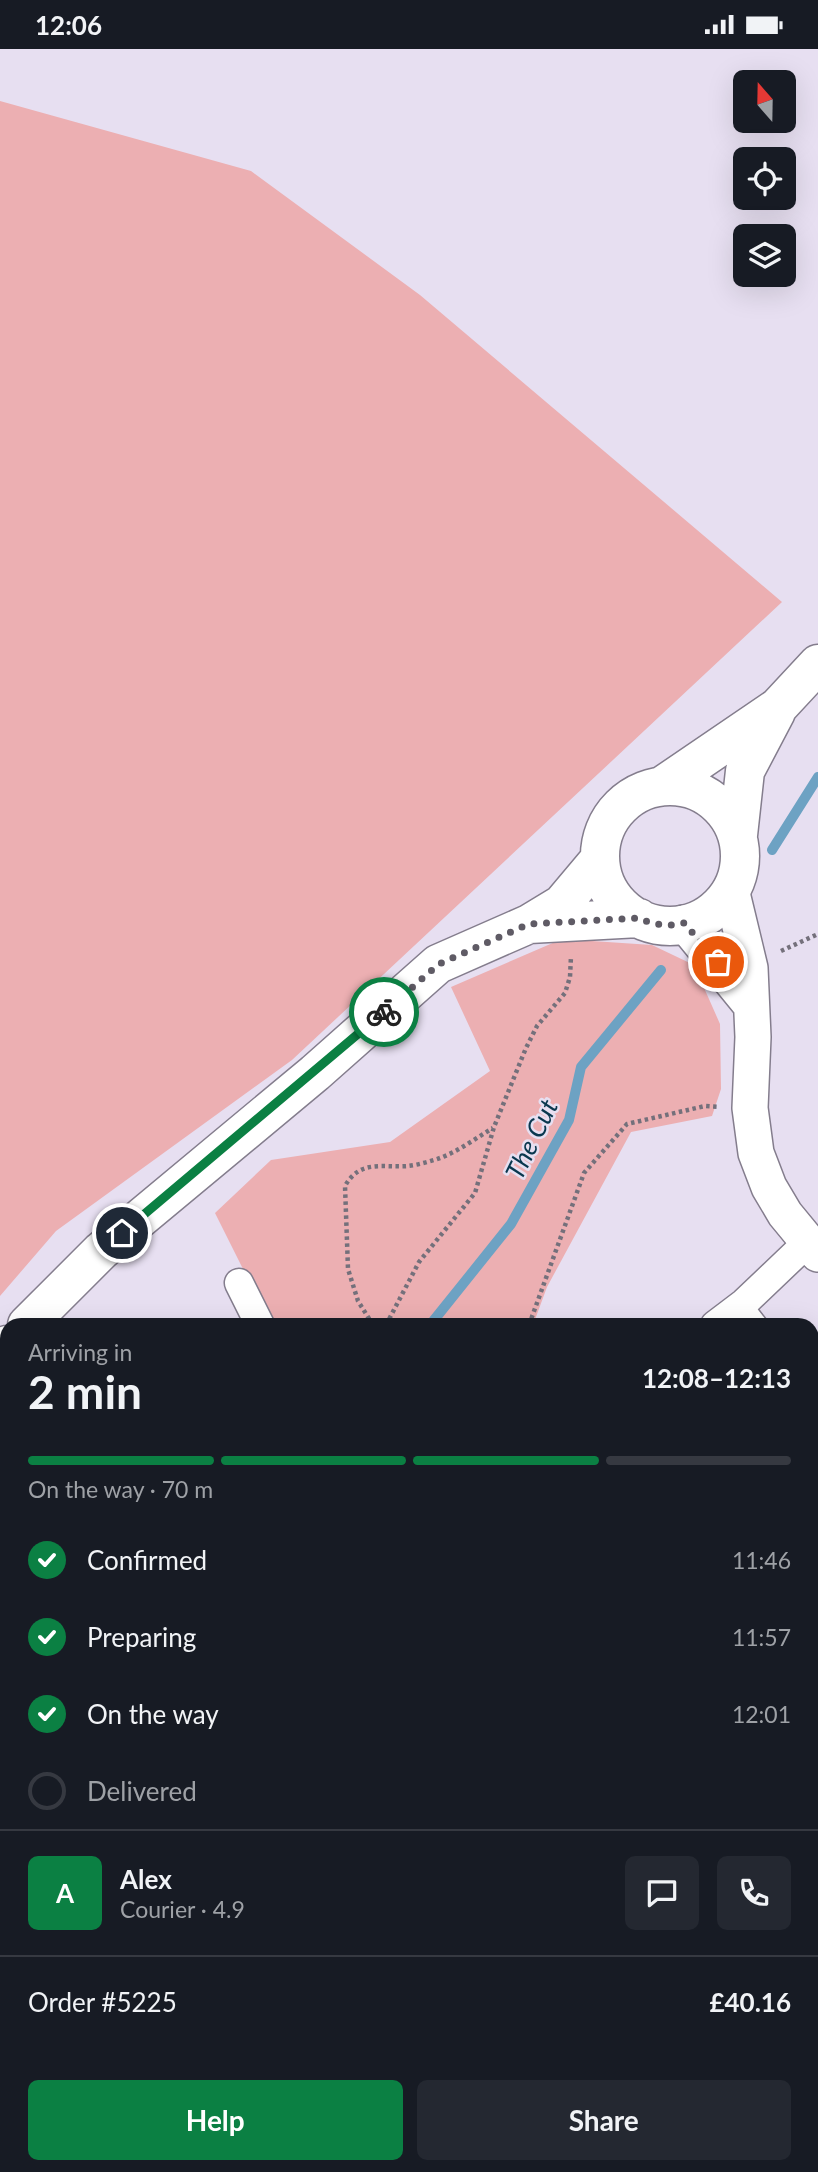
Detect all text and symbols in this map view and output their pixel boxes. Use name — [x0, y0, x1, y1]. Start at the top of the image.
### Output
text: 12:06 — [35, 9, 102, 41]
north arrow — [733, 70, 796, 133]
map controls — [733, 70, 796, 287]
button: locate — [733, 147, 796, 210]
button: layers — [733, 224, 796, 287]
pin — [688, 932, 748, 992]
icon: bag — [699, 943, 737, 981]
courier — [349, 977, 419, 1047]
icon: bike — [365, 993, 403, 1031]
water label: The Cut — [498, 1094, 564, 1184]
pin — [92, 1203, 152, 1263]
icon: home — [103, 1214, 141, 1252]
text: Arriving in — [28, 1338, 132, 1366]
text: 12:08–12:13 — [642, 1362, 791, 1394]
text: 2 min — [28, 1364, 142, 1419]
text: On the way · 70 m — [28, 1475, 213, 1503]
icon: check — [28, 1541, 66, 1579]
text: Confirmed — [87, 1544, 207, 1576]
text: 11:46 — [732, 1546, 791, 1574]
icon: check — [28, 1618, 66, 1656]
text: Preparing — [87, 1621, 196, 1653]
text: 11:57 — [732, 1623, 791, 1651]
icon: check — [28, 1695, 66, 1733]
text: On the way — [87, 1698, 219, 1730]
text: 12:01 — [732, 1700, 791, 1728]
text: Delivered — [87, 1775, 197, 1807]
button: chat — [625, 1856, 699, 1930]
button: phone — [717, 1856, 791, 1930]
text: Alex — [120, 1863, 172, 1895]
text: A — [56, 1877, 74, 1909]
text: Courier · 4.9 — [120, 1895, 245, 1923]
text: Order #5225 — [28, 1986, 177, 2018]
text: £40.16 — [709, 1986, 791, 2018]
button: Help — [28, 2080, 403, 2160]
button: Share — [417, 2080, 791, 2160]

